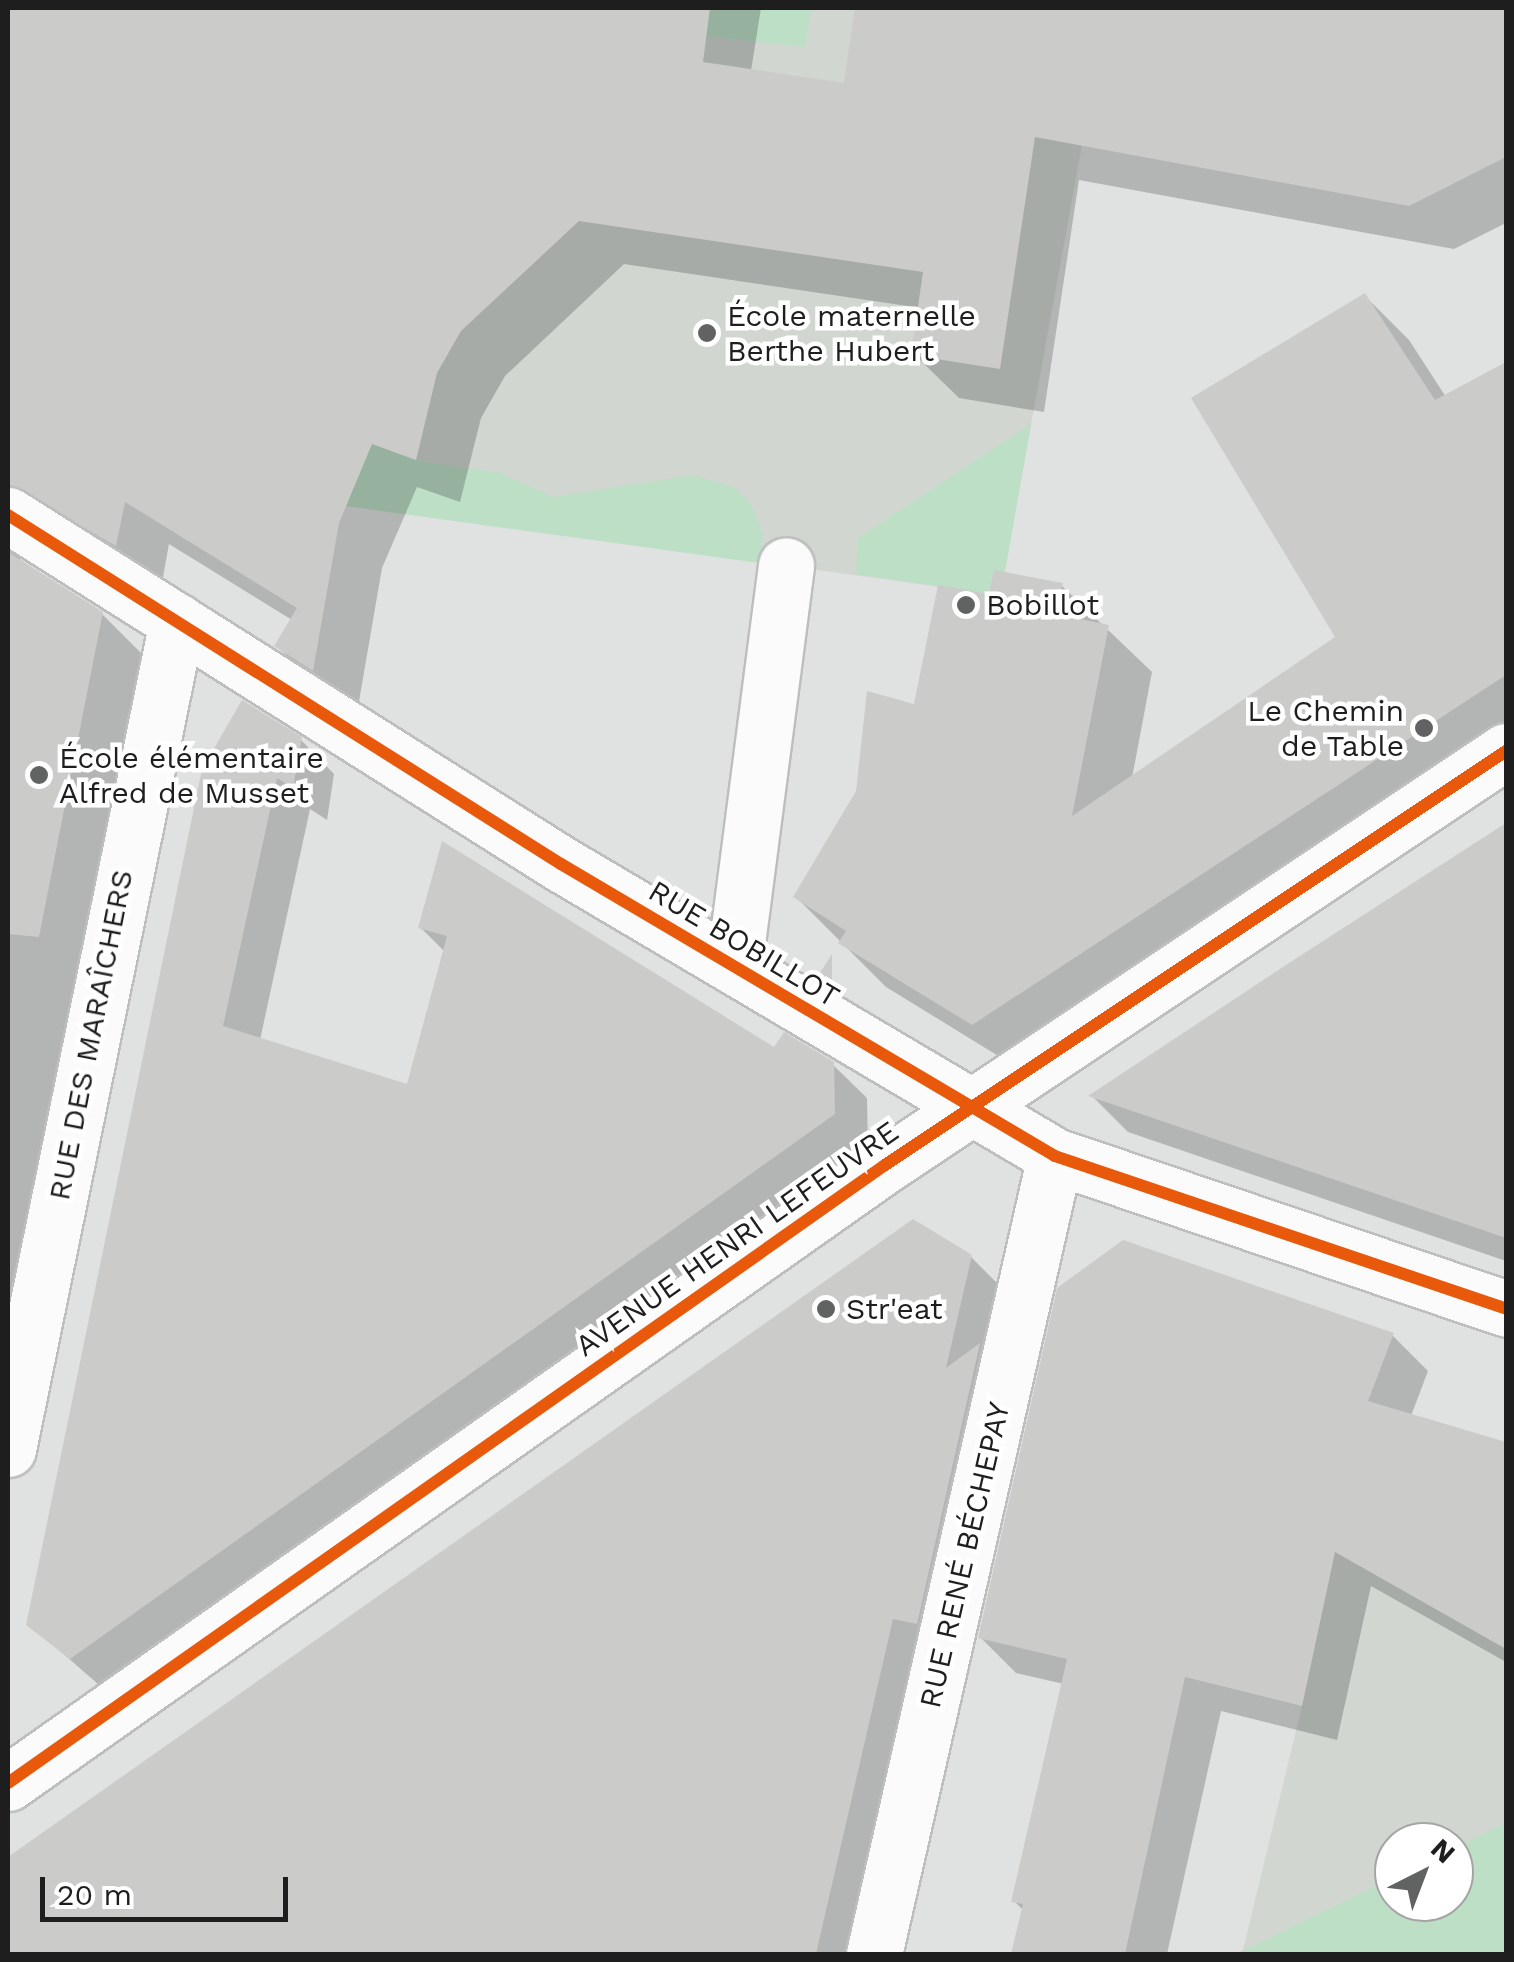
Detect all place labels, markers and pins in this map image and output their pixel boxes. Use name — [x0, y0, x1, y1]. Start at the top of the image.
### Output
place label: École maternelle Berthe Hubert — [727, 298, 976, 368]
marker: École maternelle Berthe Hubert — [696, 322, 718, 344]
place label: Bobillot — [986, 587, 1099, 623]
marker: Bobillot — [955, 594, 977, 616]
place label: Le Chemin de Table — [1247, 693, 1404, 764]
marker: Le Chemin de Table — [1413, 717, 1435, 739]
place label: École élémentaire Alfred de Musset — [59, 740, 324, 810]
marker: École élémentaire Alfred de Musset — [28, 764, 50, 786]
place label: Str'eat — [846, 1291, 943, 1327]
marker: Str'eat — [815, 1298, 837, 1320]

